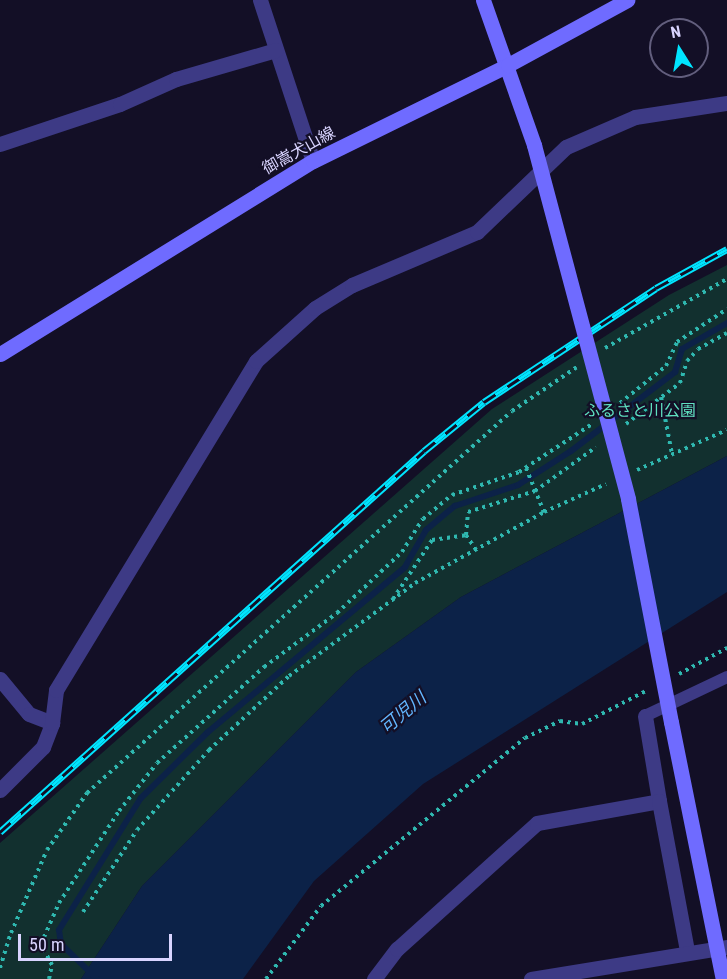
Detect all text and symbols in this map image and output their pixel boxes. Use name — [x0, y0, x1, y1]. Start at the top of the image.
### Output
north arrow — [649, 18, 709, 78]
text: N — [669, 22, 682, 42]
street label: 御嵩犬山線 — [259, 123, 339, 179]
park label: ふるさと川公園 — [584, 401, 696, 421]
water label: 可児川 — [375, 687, 431, 739]
scale bar — [21, 922, 176, 960]
text: 50 m — [29, 934, 64, 955]

